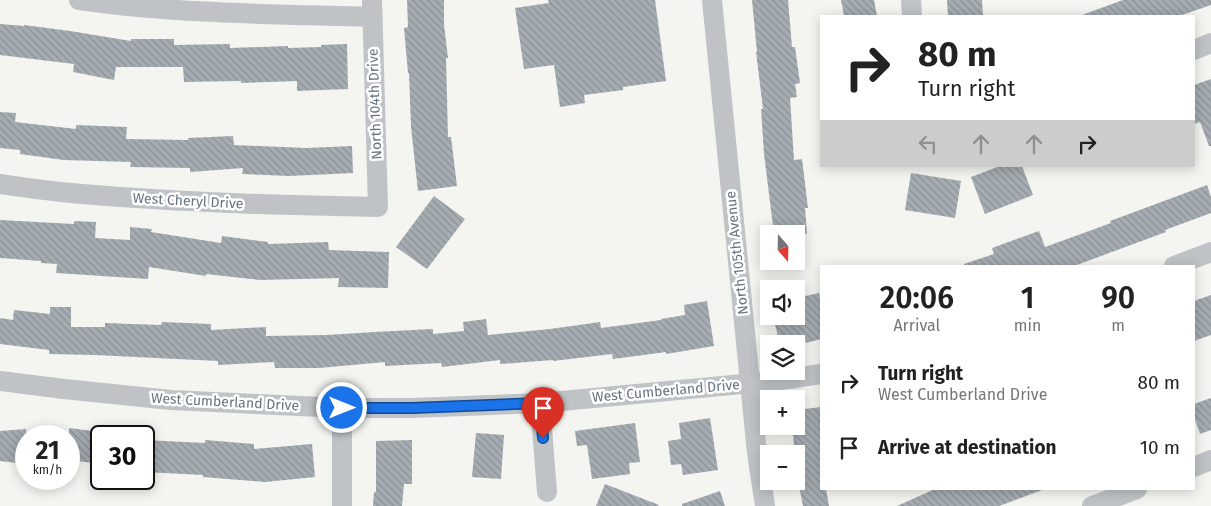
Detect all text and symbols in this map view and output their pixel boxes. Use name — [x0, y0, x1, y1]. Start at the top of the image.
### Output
text: 80 m — [918, 33, 997, 75]
icon: right — [835, 35, 900, 100]
street label: North 104th Drive — [365, 48, 385, 160]
text: Turn right — [918, 75, 1015, 102]
icon: left — [914, 130, 942, 158]
icon: ahead — [967, 130, 995, 158]
icon: ahead — [1020, 130, 1048, 158]
icon: right — [1073, 130, 1101, 158]
street label: West Cheryl Drive — [132, 190, 244, 212]
street label: North 105th Avenue — [722, 190, 752, 316]
north arrow — [760, 225, 805, 270]
map controls — [760, 225, 805, 490]
button: sound — [760, 280, 805, 325]
text: 20:06 — [880, 280, 954, 316]
text: 1 — [1021, 280, 1034, 316]
text: 90 — [1101, 280, 1135, 316]
text: Arrival — [893, 316, 940, 335]
text: min — [1014, 316, 1041, 335]
text: m — [1111, 316, 1125, 335]
button: layers — [760, 335, 805, 380]
text: Turn right — [878, 362, 963, 385]
icon: right — [835, 369, 863, 397]
text: 80 m — [1138, 371, 1180, 394]
street label: West Cumberland Drive — [591, 376, 741, 406]
position arrow — [315, 381, 367, 433]
text: West Cumberland Drive — [878, 385, 1047, 404]
pin — [522, 387, 564, 438]
street label: West Cumberland Drive — [151, 390, 299, 414]
button: + — [760, 390, 805, 435]
icon: arrive — [529, 394, 557, 422]
speed limit sign: 30 — [90, 425, 155, 490]
icon: arrive — [835, 434, 863, 462]
text: 21 — [36, 436, 59, 466]
text: Arrive at destination — [878, 436, 1057, 459]
text: 10 m — [1140, 436, 1180, 459]
button: − — [760, 445, 805, 490]
text: km/h — [33, 463, 62, 477]

